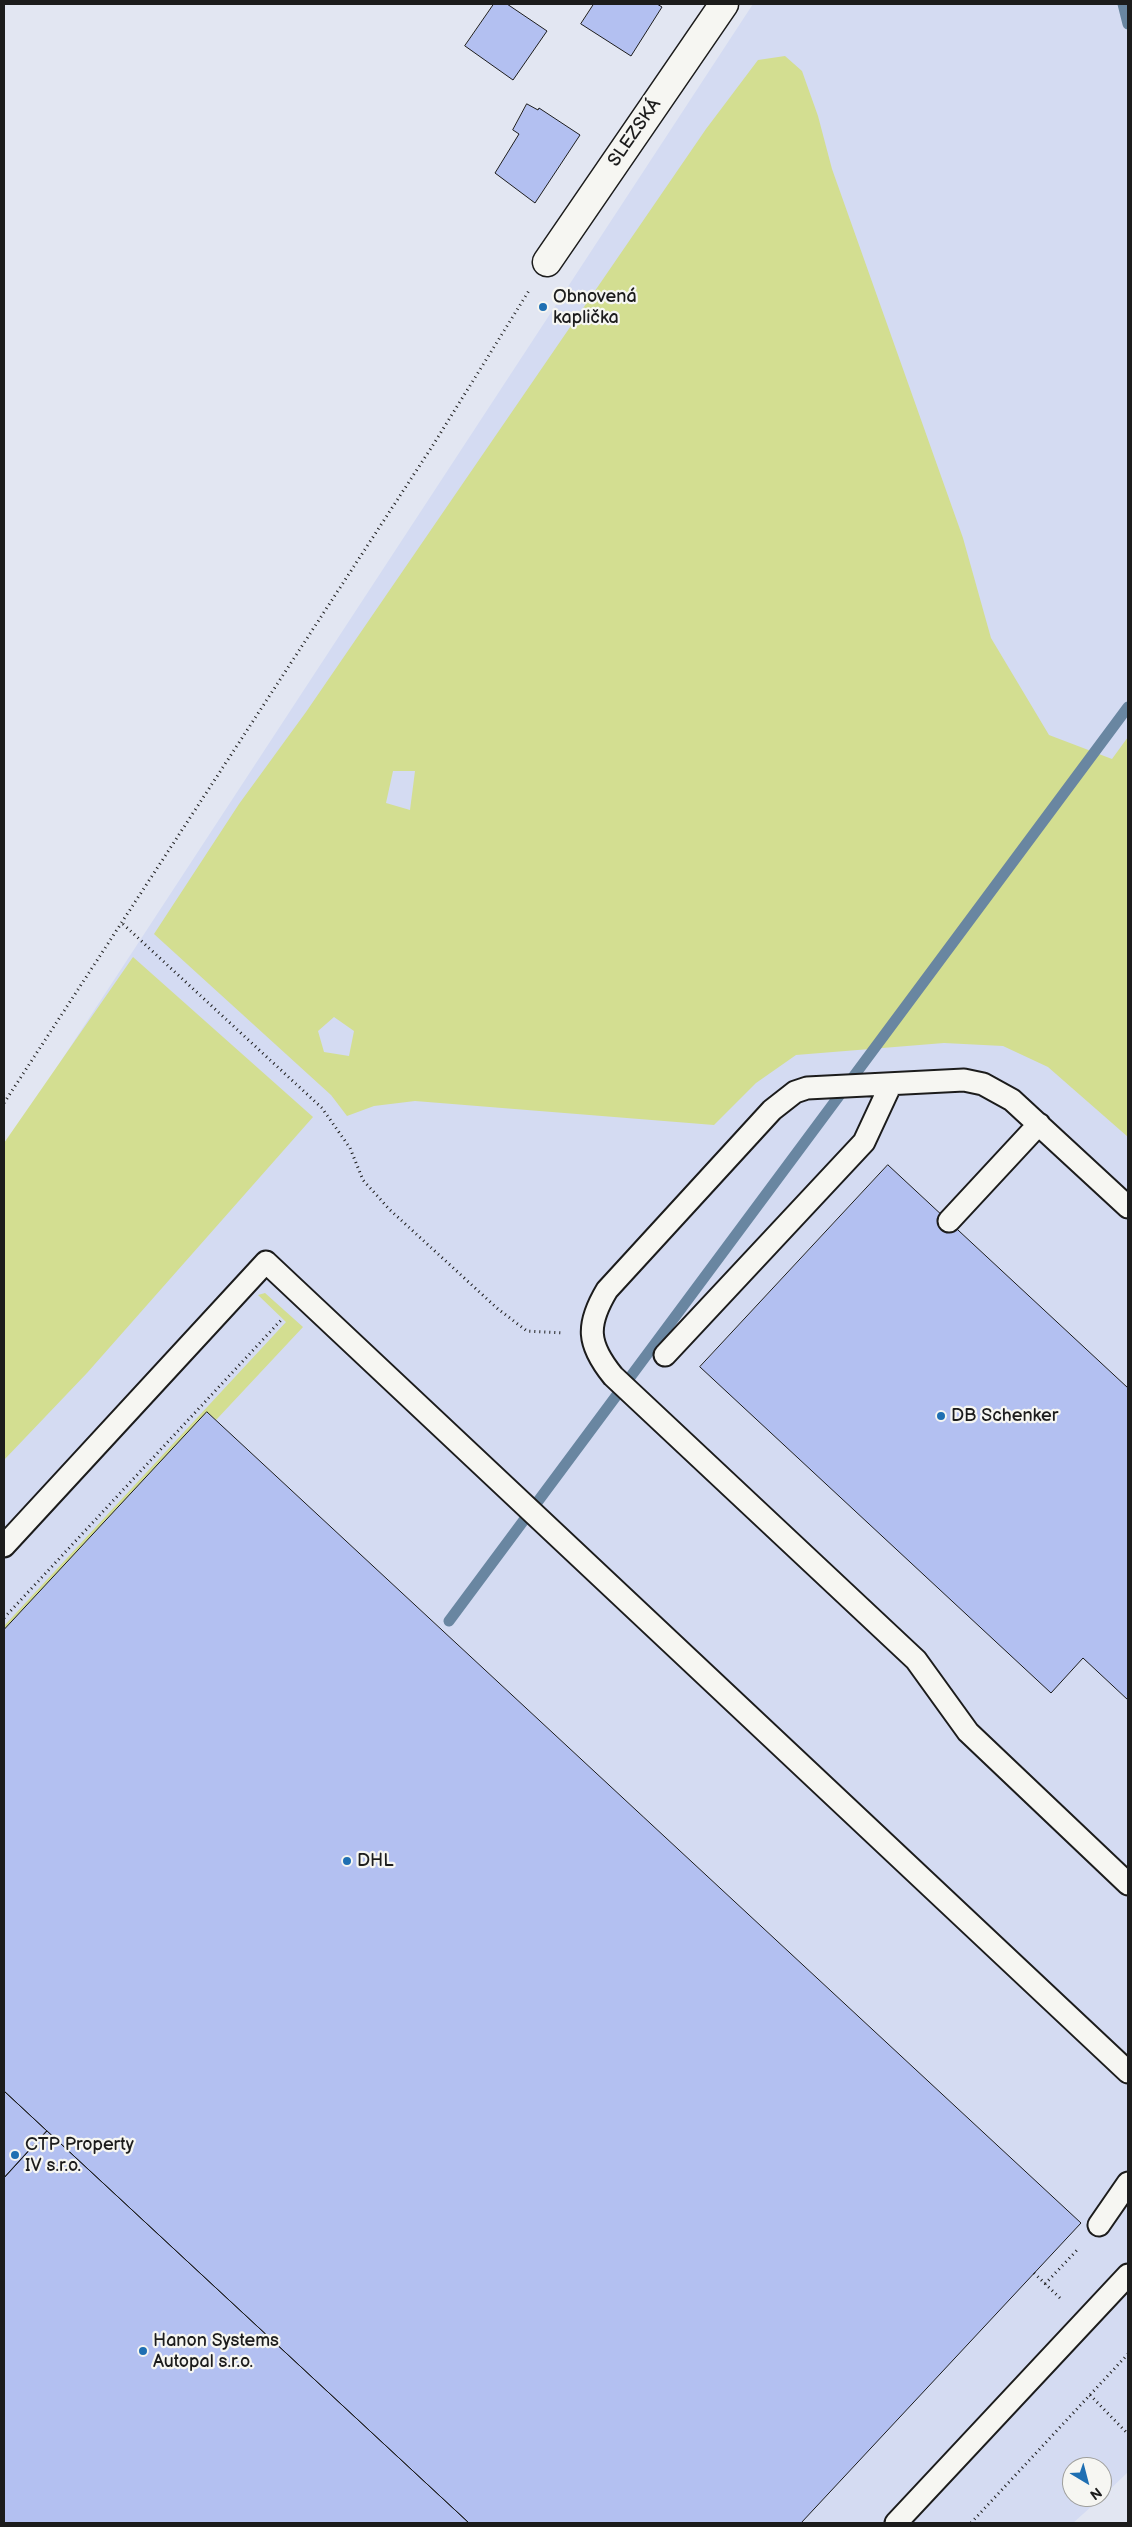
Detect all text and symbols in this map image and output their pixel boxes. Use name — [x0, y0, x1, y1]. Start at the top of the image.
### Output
street label: SLEZSKÁ — [604, 95, 666, 171]
place label: Obnovená kaplička — [553, 286, 637, 328]
marker: Obnovená kaplička — [537, 301, 549, 313]
place label: DB Schenker — [951, 1405, 1058, 1427]
marker: DB Schenker — [935, 1410, 947, 1422]
place label: DHL — [357, 1850, 394, 1872]
marker: DHL — [341, 1855, 353, 1867]
place label: CTP Property IV s.r.o. — [25, 2134, 134, 2176]
marker: CTP Property IV s.r.o. — [9, 2149, 21, 2161]
place label: Hanon Systems Autopal s.r.o. — [153, 2330, 279, 2372]
marker: Hanon Systems Autopal s.r.o. — [137, 2345, 149, 2357]
north arrow — [1062, 2457, 1112, 2507]
text: N — [1086, 2484, 1105, 2504]

